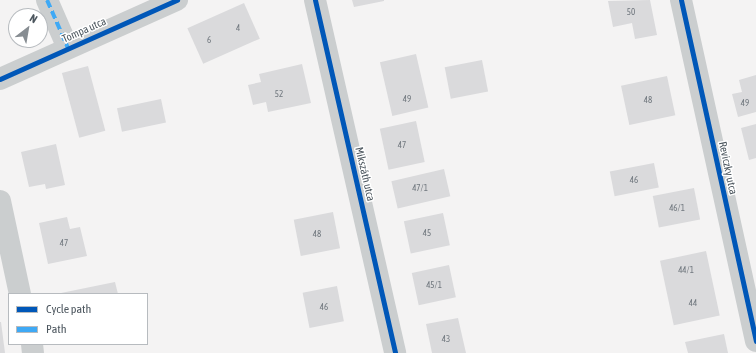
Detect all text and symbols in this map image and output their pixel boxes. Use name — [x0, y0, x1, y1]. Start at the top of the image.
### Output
house number: 50 — [627, 7, 635, 17]
north arrow — [8, 8, 48, 48]
text: N — [28, 12, 40, 25]
street label: Tompa utca — [60, 14, 108, 46]
house number: 4 — [236, 23, 240, 33]
house number: 6 — [207, 35, 211, 45]
house number: 52 — [275, 89, 283, 99]
house number: 49 — [403, 94, 411, 104]
house number: 48 — [644, 95, 652, 105]
house number: 49 — [741, 98, 749, 108]
house number: 47 — [398, 140, 406, 150]
street label: Reviczky utca — [716, 140, 740, 196]
street label: Mikszáth utca — [352, 146, 378, 202]
house number: 46 — [630, 175, 638, 185]
house number: 47/1 — [412, 183, 428, 193]
house number: 46/1 — [669, 203, 685, 213]
house number: 45 — [423, 228, 431, 238]
house number: 48 — [313, 229, 321, 239]
house number: 47 — [60, 238, 68, 248]
house number: 44/1 — [678, 265, 694, 275]
house number: 45/1 — [426, 280, 442, 290]
legend — [8, 293, 148, 345]
house number: 44 — [689, 298, 697, 308]
text: Cycle path — [46, 302, 91, 316]
house number: 46 — [320, 302, 328, 312]
text: Path — [46, 322, 67, 336]
house number: 43 — [442, 334, 450, 344]

